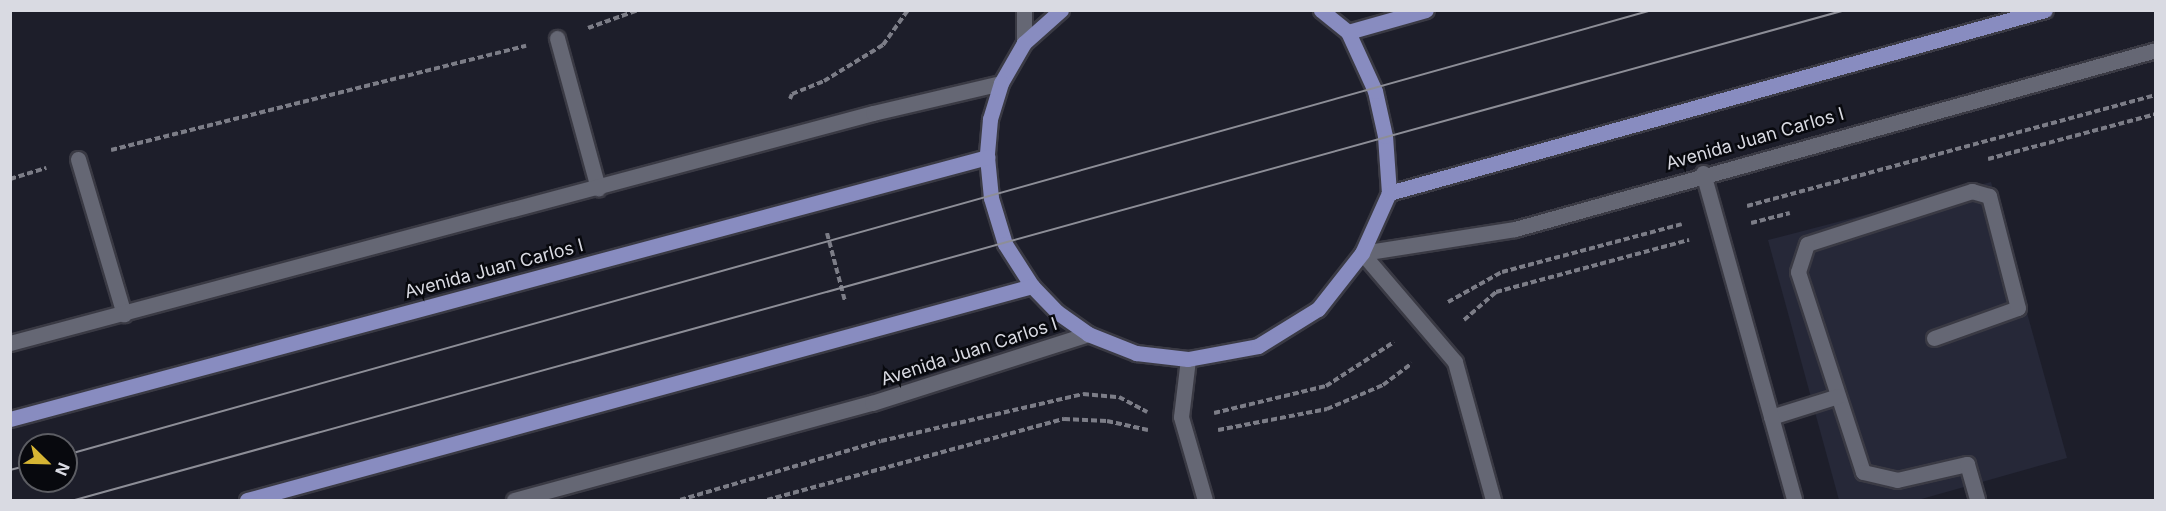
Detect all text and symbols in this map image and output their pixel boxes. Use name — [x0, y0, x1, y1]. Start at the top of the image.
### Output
street label: Avenida Juan Carlos I — [1663, 103, 1847, 175]
street label: Avenida Juan Carlos I — [402, 235, 586, 303]
street label: Avenida Juan Carlos I — [878, 313, 1060, 391]
north arrow — [18, 433, 78, 493]
text: N — [51, 460, 74, 479]

